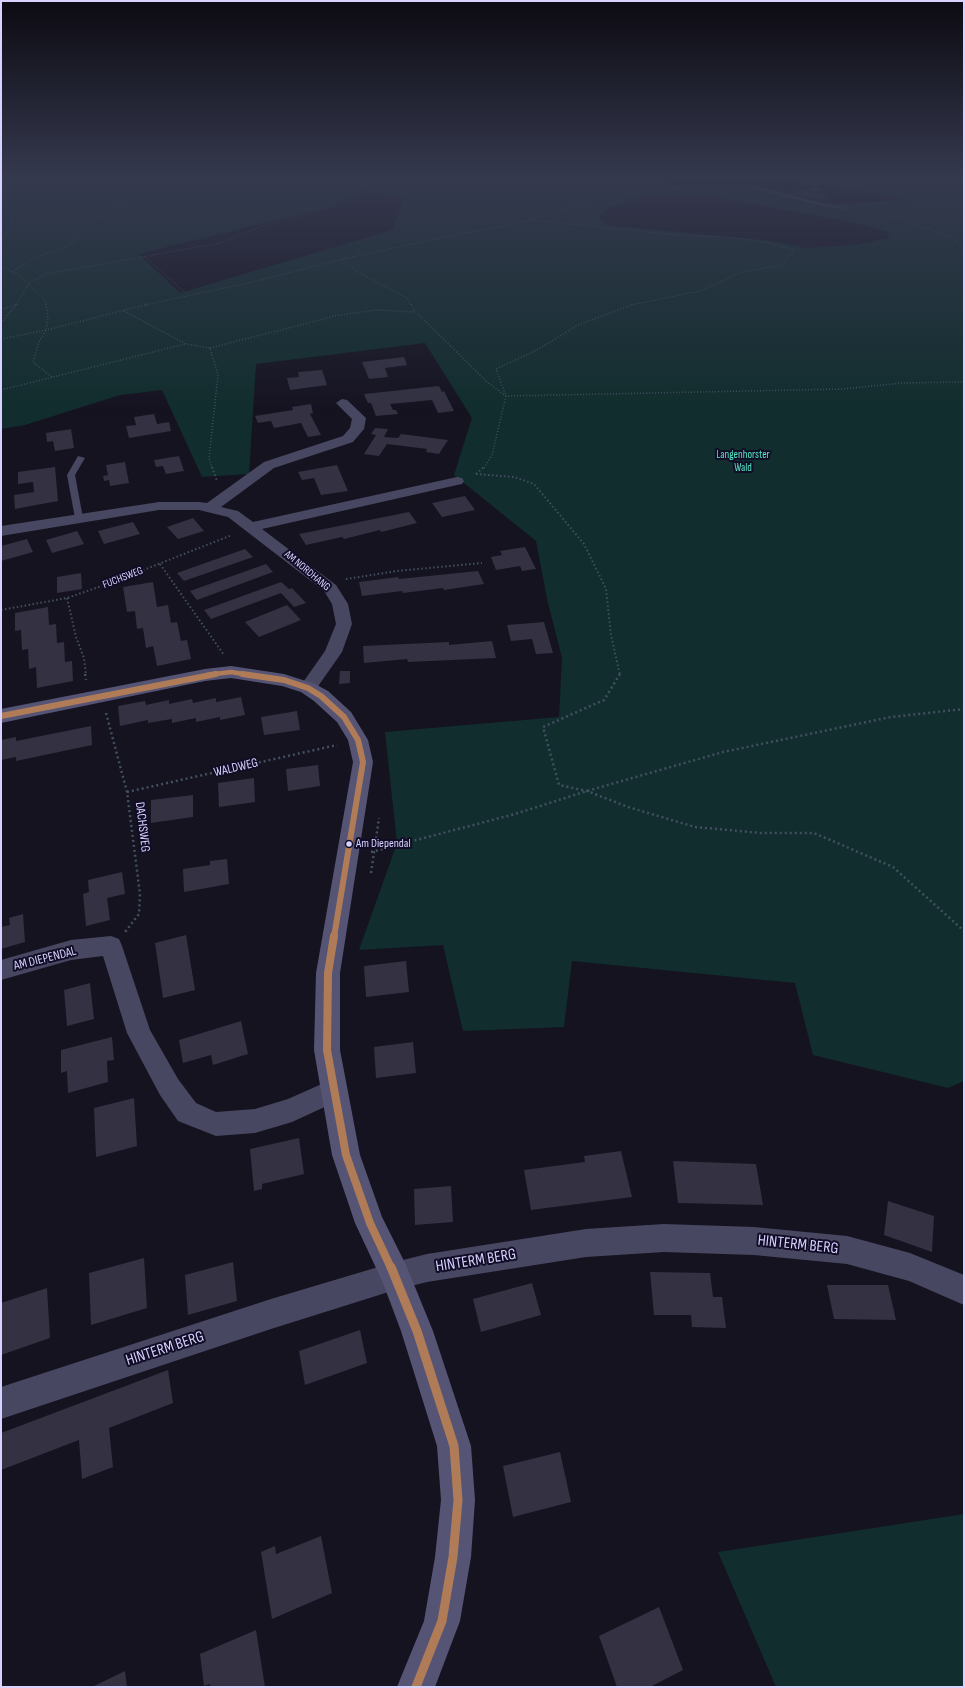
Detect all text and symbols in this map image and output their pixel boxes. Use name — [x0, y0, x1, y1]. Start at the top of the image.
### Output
park label: Langenhorster Wald — [716, 448, 770, 474]
street label: AM NORDHANG — [281, 548, 333, 594]
street label: FUCHSWEG — [101, 564, 145, 592]
street label: WALDWEG — [212, 755, 260, 781]
street label: DACHSWEG — [131, 801, 153, 853]
place label: Am Diependal — [356, 837, 411, 851]
marker: Am Diependal — [344, 839, 354, 849]
street label: AM DIEPENDAL — [12, 944, 78, 974]
street label: HINTERM BERG — [757, 1231, 839, 1259]
street label: HINTERM BERG — [434, 1245, 518, 1277]
street label: HINTERM BERG — [123, 1327, 207, 1371]

